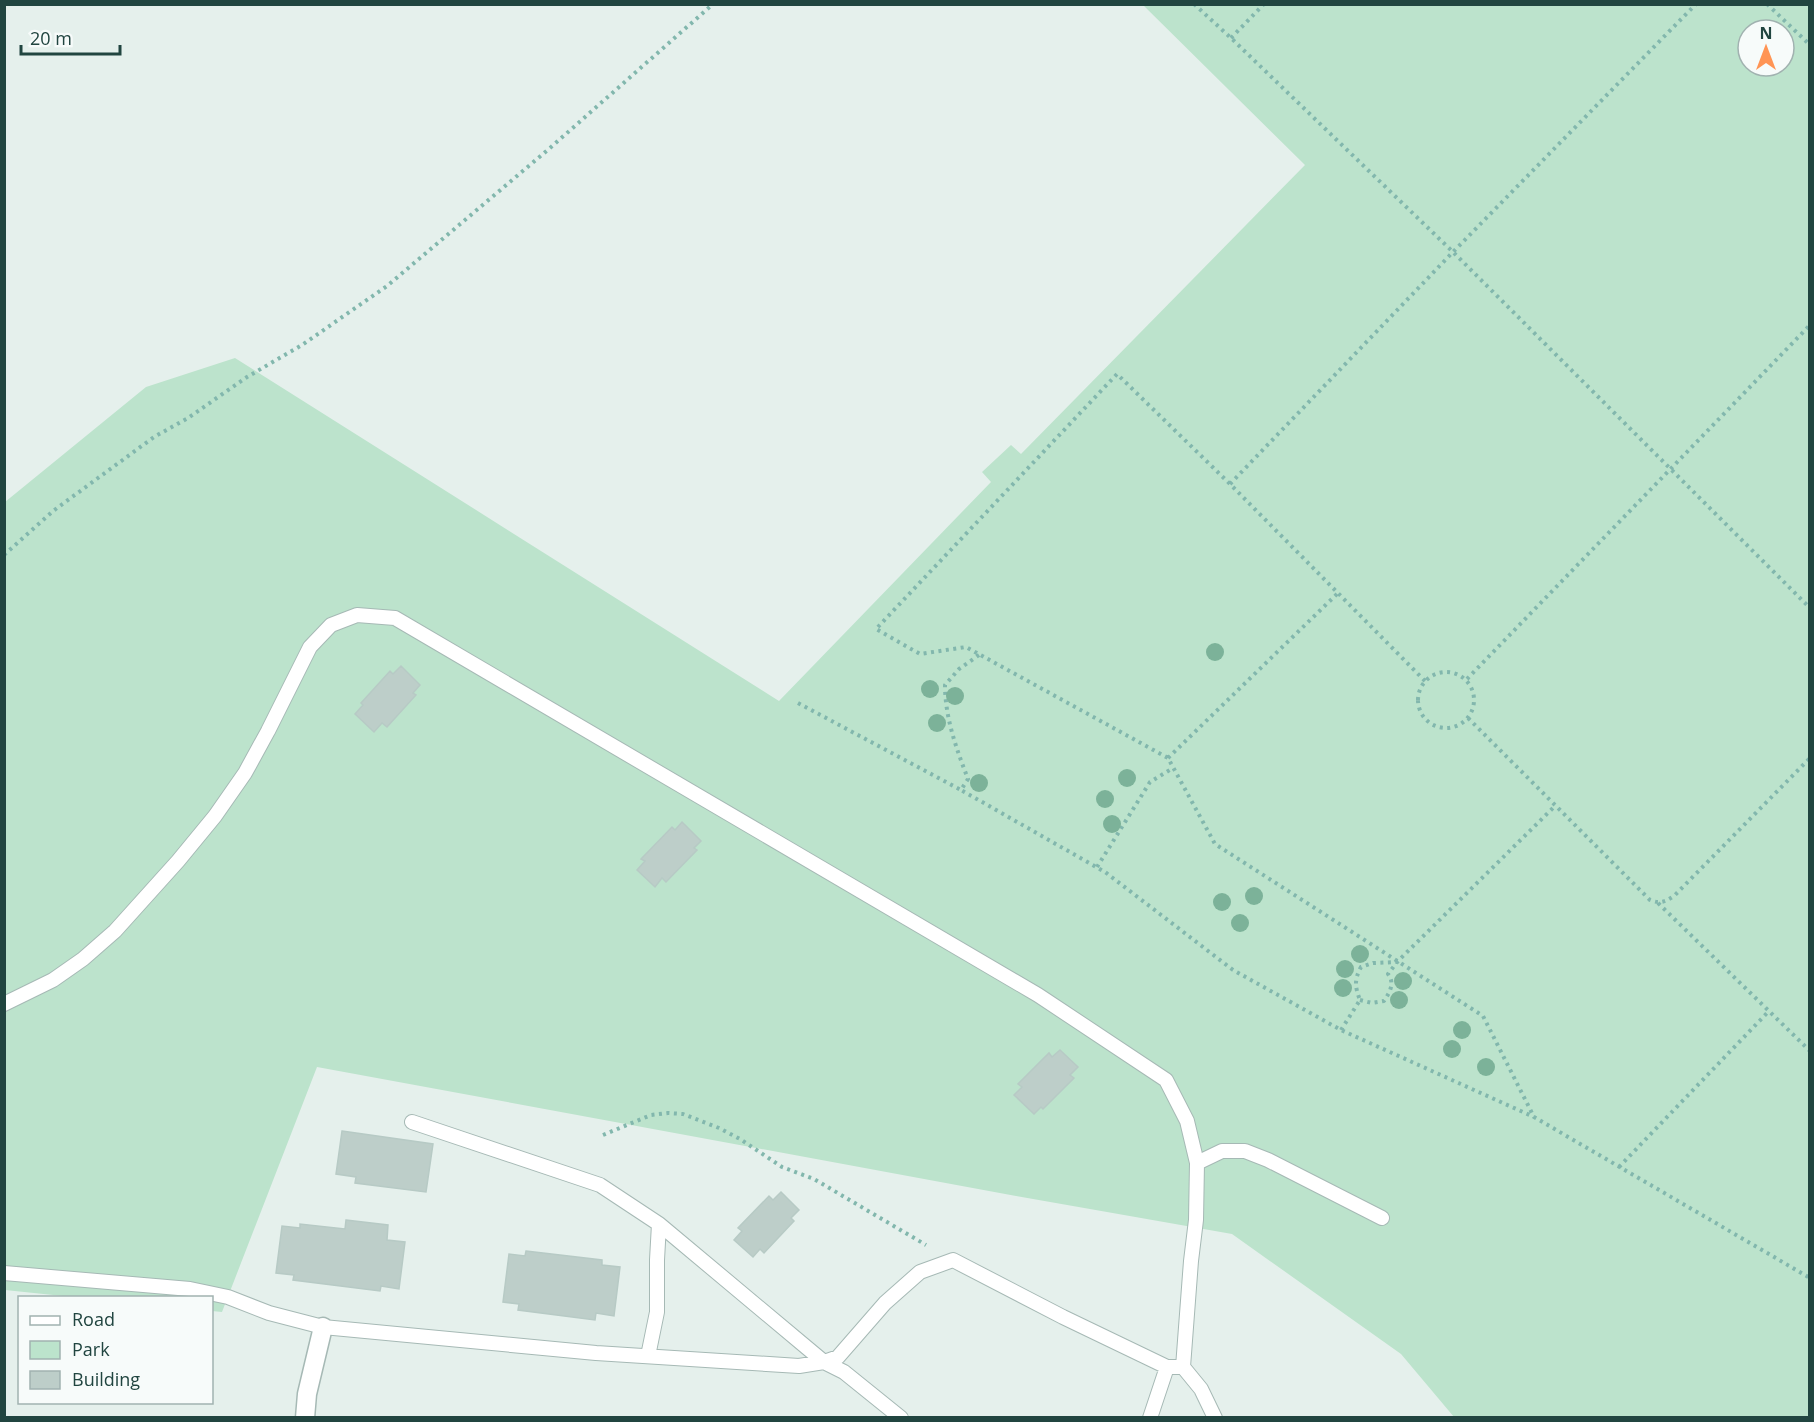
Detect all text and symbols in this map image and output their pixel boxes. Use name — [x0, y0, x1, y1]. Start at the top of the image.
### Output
scale bar — [21, 18, 120, 56]
north arrow — [1736, 18, 1796, 78]
text: N — [1759, 22, 1773, 44]
text: 20 m — [30, 26, 72, 50]
legend — [18, 1296, 213, 1404]
text: Road — [72, 1307, 115, 1331]
text: Park — [72, 1337, 110, 1361]
text: Building — [72, 1367, 140, 1391]

